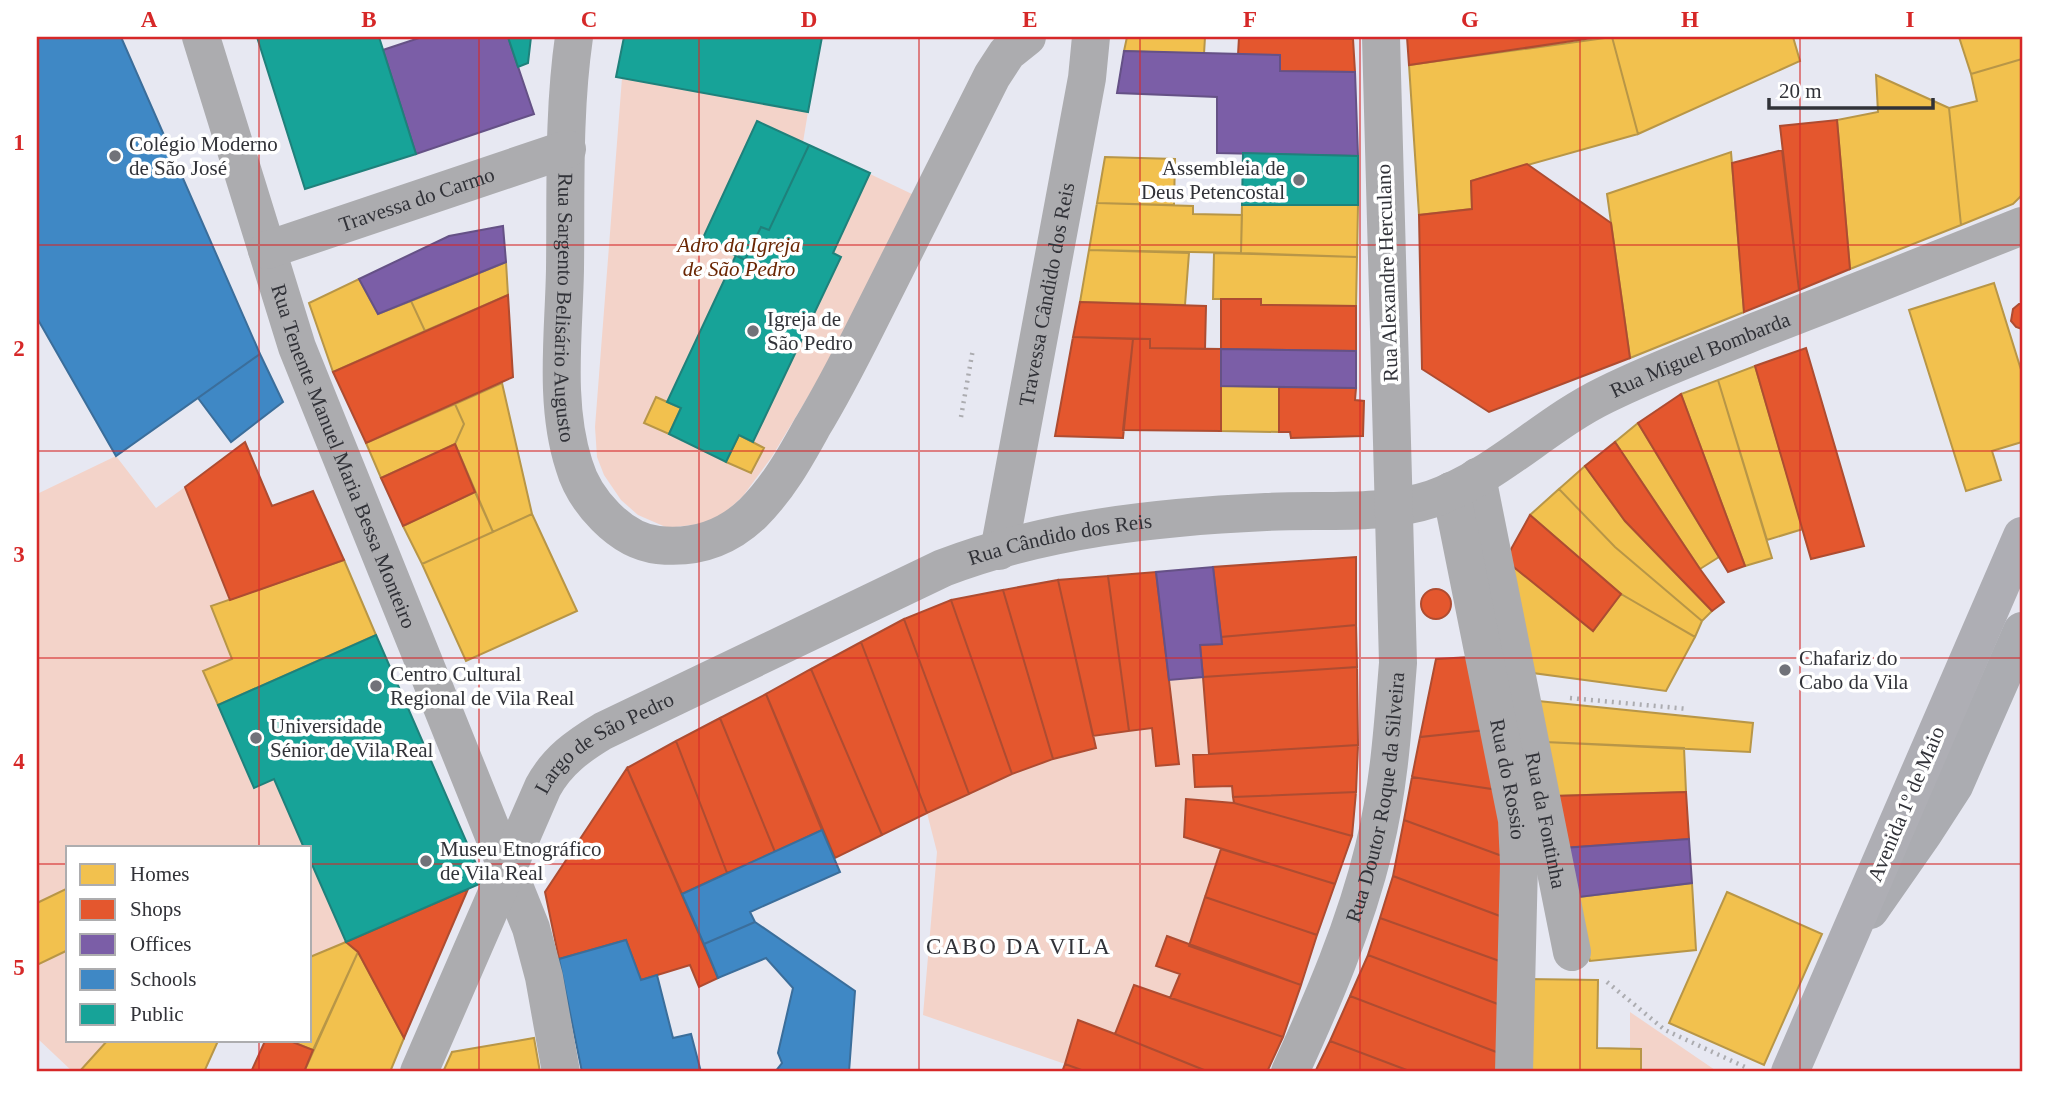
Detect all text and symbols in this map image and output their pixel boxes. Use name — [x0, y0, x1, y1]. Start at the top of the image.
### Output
text: A — [141, 7, 158, 32]
text: B — [361, 7, 377, 32]
text: C — [581, 7, 597, 32]
text: D — [801, 7, 817, 32]
text: E — [1022, 7, 1038, 32]
text: F — [1243, 7, 1257, 32]
text: G — [1461, 7, 1479, 32]
text: H — [1681, 7, 1699, 32]
text: I — [1906, 7, 1915, 32]
scale bar — [1769, 66, 1933, 110]
text: 20 m — [1779, 79, 1822, 103]
text: 1 — [13, 130, 25, 155]
place label: Colégio Moderno de São José — [129, 132, 278, 180]
marker: Colégio Moderno de São José — [107, 148, 123, 164]
place label: Assembleia de Deus Petencostal — [1141, 156, 1285, 204]
street label: Travessa do Carmo — [336, 162, 498, 237]
street label: Rua Alexandre Herculano — [1371, 164, 1403, 382]
marker: Assembleia de Deus Petencostal — [1291, 172, 1307, 188]
street label: Rua Sargento Belisário Augusto — [550, 173, 580, 444]
street label: Travessa Cândido dos Reis — [1014, 180, 1079, 408]
park label: Adro da Igreja de São Pedro — [675, 233, 801, 281]
street label: Rua Tenente Manuel Maria Bessa Monteiro — [266, 281, 421, 632]
place label: Igreja de São Pedro — [767, 307, 853, 355]
street label: Rua Miguel Bombarda — [1606, 307, 1794, 403]
marker: Igreja de São Pedro — [745, 323, 761, 339]
text: 2 — [13, 336, 25, 361]
street label: Rua Cândido dos Reis — [965, 509, 1153, 570]
text: 3 — [13, 542, 25, 567]
place label: Chafariz do Cabo da Vila — [1799, 646, 1909, 694]
place label: Centro Cultural Regional de Vila Real — [390, 662, 575, 710]
marker: Chafariz do Cabo da Vila — [1777, 662, 1793, 678]
street label: Rua Doutor Roque da Silveira — [1341, 670, 1409, 925]
marker: Centro Cultural Regional de Vila Real — [368, 678, 384, 694]
street label: Largo de São Pedro — [530, 687, 678, 798]
place label: Universidade Sénior de Vila Real — [270, 714, 434, 762]
street label: Rua do Rossio — [1485, 717, 1530, 840]
street label: Avenida 1º de Maio — [1862, 723, 1950, 885]
marker: Universidade Sénior de Vila Real — [248, 730, 264, 746]
text: 4 — [13, 749, 25, 774]
street label: Rua da Fontinha — [1520, 750, 1571, 891]
place label: Museu Etnográfico de Vila Real — [440, 837, 602, 885]
legend — [66, 846, 312, 1042]
marker: Museu Etnográfico de Vila Real — [418, 853, 434, 869]
text: Homes — [130, 862, 190, 886]
text: Shops — [130, 897, 181, 921]
text: Offices — [130, 932, 191, 956]
district label: CABO DA VILA — [926, 934, 1112, 959]
text: 5 — [13, 955, 25, 980]
text: Schools — [130, 967, 197, 991]
text: Public — [130, 1002, 184, 1026]

